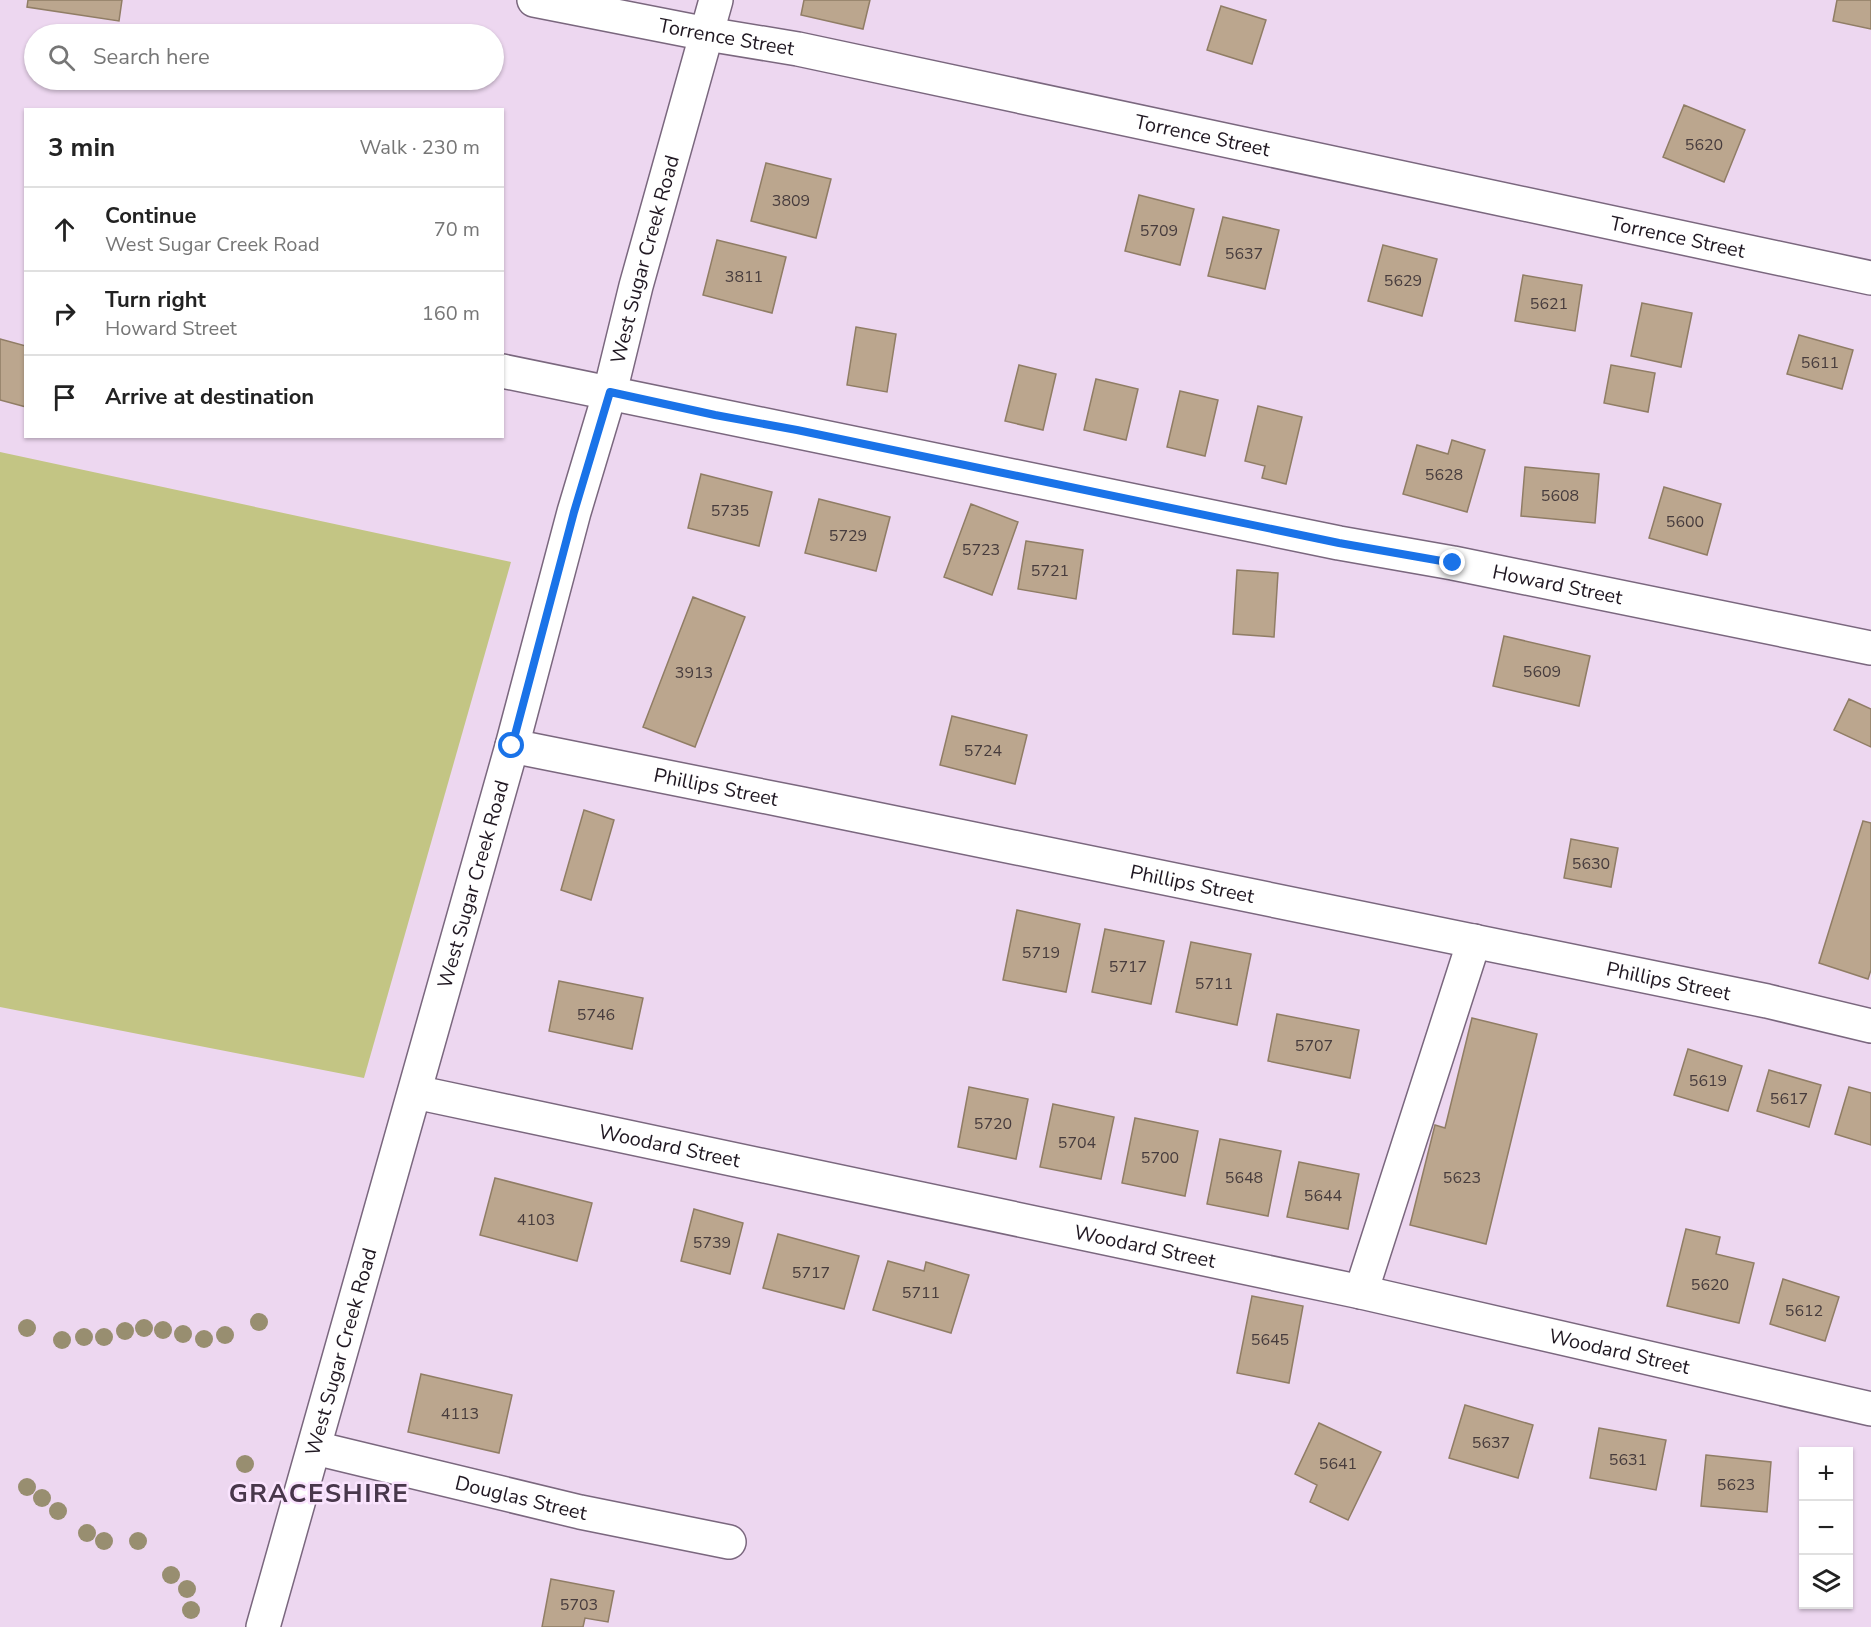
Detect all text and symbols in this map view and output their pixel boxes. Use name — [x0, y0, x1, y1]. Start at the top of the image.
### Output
street label: Torrence Street — [656, 12, 797, 62]
search box — [24, 24, 504, 90]
icon: search — [45, 41, 78, 74]
text: Search here — [93, 42, 210, 72]
street label: Torrence Street — [1132, 108, 1273, 164]
text: 3 min — [48, 130, 115, 165]
text: Walk · 230 m — [360, 134, 480, 161]
house number: 5620 — [1685, 134, 1723, 156]
street label: West Sugar Creek Road — [604, 152, 686, 366]
house number: 3809 — [772, 190, 810, 212]
text: Continue — [105, 201, 196, 231]
street label: Torrence Street — [1608, 210, 1748, 265]
icon: ahead — [48, 213, 81, 246]
text: 70 m — [434, 216, 480, 243]
house number: 5709 — [1140, 220, 1178, 242]
text: West Sugar Creek Road — [105, 231, 320, 258]
house number: 5637 — [1225, 243, 1263, 265]
house number: 3811 — [725, 266, 763, 288]
house number: 5629 — [1384, 270, 1422, 292]
text: Turn right — [105, 285, 206, 315]
house number: 5621 — [1530, 293, 1568, 315]
icon: right — [48, 297, 81, 330]
text: 160 m — [422, 300, 480, 327]
text: Howard Street — [105, 315, 237, 342]
house number: 5611 — [1801, 352, 1839, 374]
icon: arrive — [48, 381, 81, 414]
text: Arrive at destination — [105, 382, 314, 412]
house number: 5628 — [1425, 464, 1463, 486]
house number: 5608 — [1541, 485, 1579, 507]
house number: 5735 — [711, 500, 749, 522]
house number: 5600 — [1666, 511, 1704, 533]
house number: 5729 — [829, 525, 867, 547]
house number: 5723 — [962, 539, 1000, 561]
route end — [1439, 549, 1465, 575]
street label: Howard Street — [1490, 558, 1626, 611]
house number: 5721 — [1031, 560, 1069, 582]
house number: 5609 — [1523, 661, 1561, 683]
house number: 3913 — [675, 662, 713, 684]
route start — [498, 732, 524, 758]
house number: 5724 — [964, 740, 1003, 762]
street label: Phillips Street — [651, 762, 781, 813]
street label: West Sugar Creek Road — [431, 777, 516, 991]
house number: 5630 — [1572, 853, 1610, 875]
street label: Phillips Street — [1128, 858, 1258, 910]
house number: 5719 — [1022, 942, 1060, 964]
house number: 5717 — [1109, 956, 1147, 978]
street label: Phillips Street — [1604, 956, 1734, 1007]
house number: 5711 — [1195, 973, 1233, 995]
house number: 5746 — [577, 1004, 615, 1026]
house number: 5707 — [1295, 1035, 1333, 1057]
house number: 5619 — [1689, 1070, 1727, 1092]
house number: 5617 — [1770, 1088, 1808, 1110]
house number: 5720 — [974, 1113, 1012, 1135]
street label: Woodard Street — [596, 1118, 743, 1175]
house number: 5704 — [1058, 1132, 1097, 1154]
house number: 5700 — [1141, 1147, 1179, 1169]
house number: 5648 — [1225, 1167, 1263, 1189]
house number: 5623 — [1443, 1167, 1481, 1189]
house number: 5644 — [1304, 1185, 1343, 1207]
house number: 4103 — [517, 1209, 555, 1231]
street label: Woodard Street — [1072, 1219, 1219, 1275]
house number: 5739 — [693, 1232, 731, 1254]
street label: West Sugar Creek Road — [299, 1245, 383, 1459]
house number: 5717 — [792, 1262, 830, 1284]
house number: 5620 — [1691, 1274, 1729, 1296]
house number: 5711 — [902, 1282, 940, 1304]
house number: 5612 — [1785, 1300, 1823, 1322]
street label: Woodard Street — [1546, 1323, 1693, 1381]
house number: 5645 — [1251, 1329, 1289, 1351]
house number: 4113 — [441, 1403, 479, 1425]
house number: 5637 — [1472, 1432, 1510, 1454]
map controls — [1799, 1447, 1853, 1609]
button: + — [1799, 1447, 1853, 1501]
house number: 5631 — [1609, 1449, 1647, 1471]
house number: 5641 — [1319, 1453, 1357, 1475]
street label: Douglas Street — [452, 1469, 590, 1527]
house number: 5623 — [1717, 1474, 1755, 1496]
district label: GRACESHIRE — [229, 1476, 409, 1511]
button: − — [1799, 1501, 1853, 1555]
button: layers — [1799, 1555, 1853, 1609]
house number: 5703 — [560, 1594, 598, 1616]

